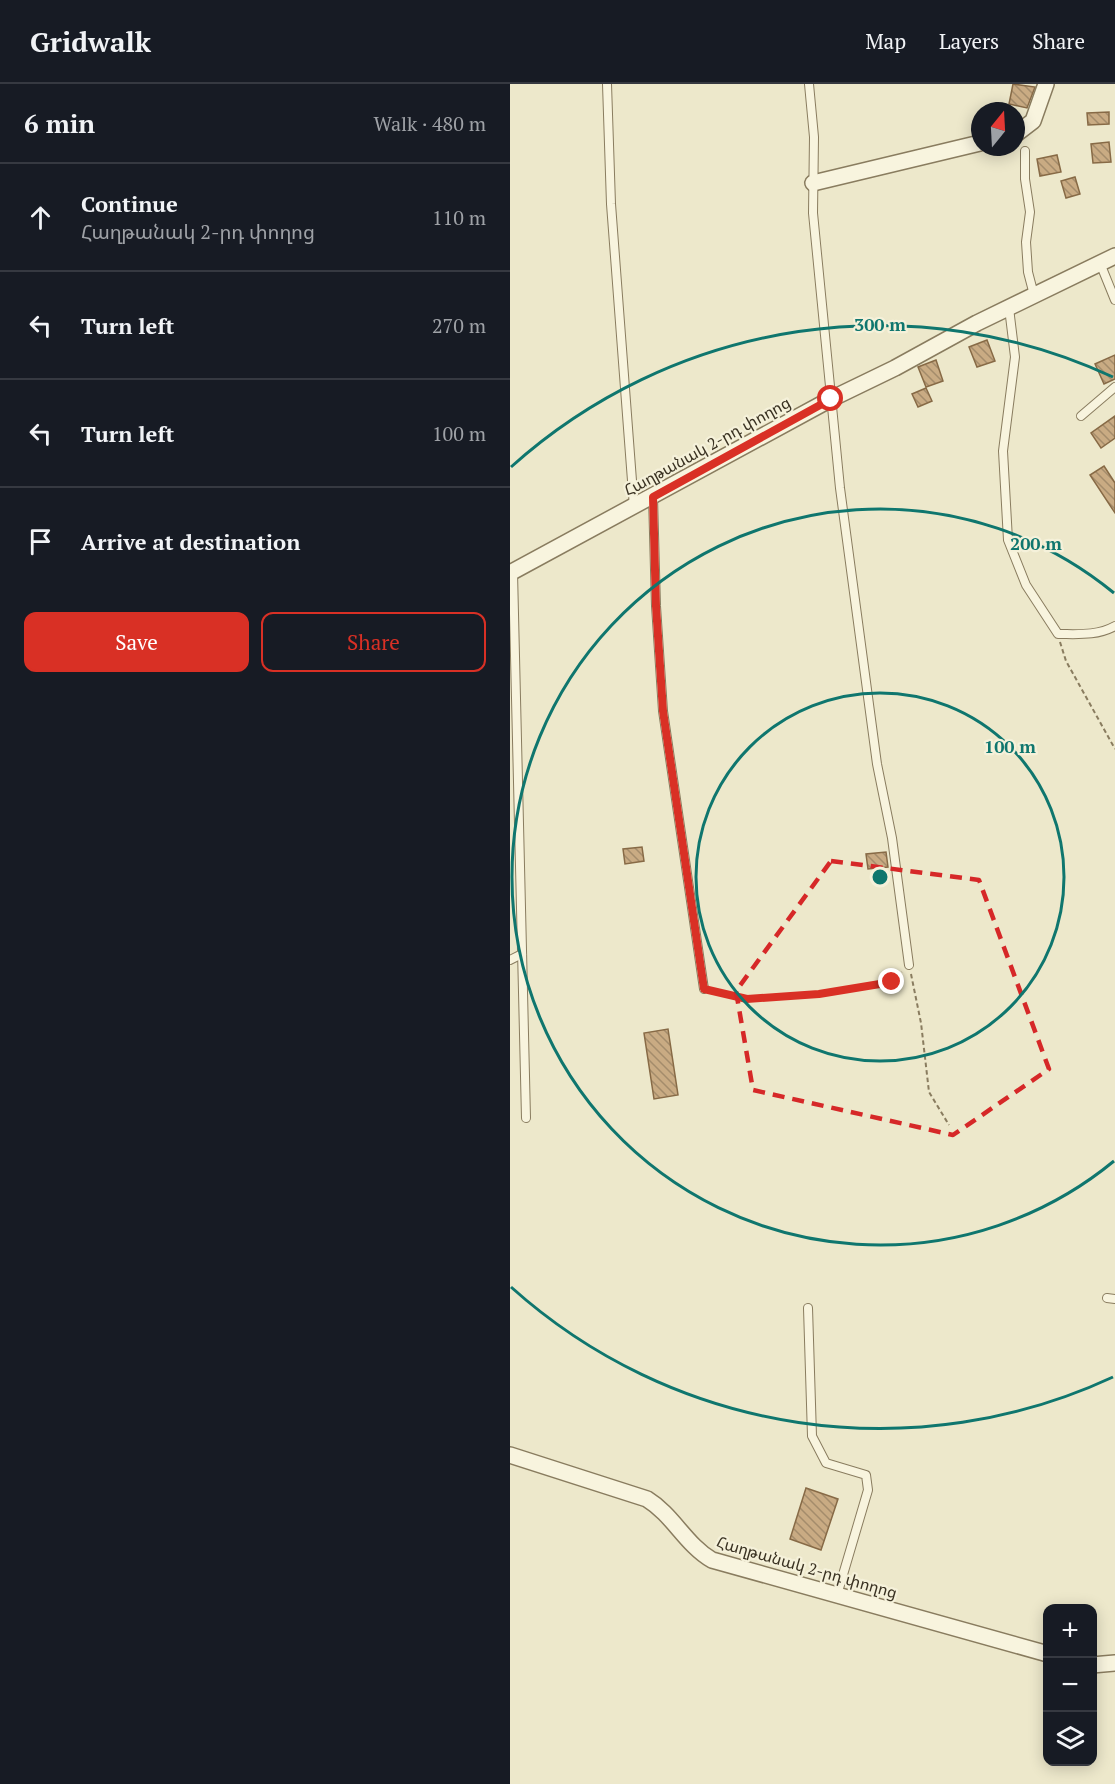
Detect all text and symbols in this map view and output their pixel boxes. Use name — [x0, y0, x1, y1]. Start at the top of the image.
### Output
text: Gridwalk — [30, 23, 151, 60]
text: Map — [865, 27, 906, 55]
text: Layers — [939, 27, 999, 55]
text: Share — [1032, 27, 1085, 55]
north arrow — [971, 102, 1025, 156]
text: 6 min — [24, 106, 95, 140]
text: Walk · 480 m — [374, 110, 486, 137]
text: Continue — [81, 189, 178, 218]
icon: ahead — [24, 201, 57, 234]
text: 110 m — [432, 204, 486, 231]
text: Հաղթանակ 2-րդ փողոց — [81, 218, 315, 245]
icon: left — [24, 309, 57, 342]
text: Turn left — [81, 311, 174, 340]
text: 270 m — [432, 312, 486, 339]
text: 300 m — [854, 312, 906, 336]
route start — [817, 385, 843, 411]
street label: Հաղթանակ 2-րդ փողոց — [620, 391, 794, 501]
icon: left — [24, 417, 57, 450]
text: Turn left — [81, 419, 174, 448]
text: 100 m — [432, 420, 486, 447]
icon: arrive — [24, 525, 57, 558]
text: Arrive at destination — [81, 527, 300, 556]
text: 200 m — [1010, 531, 1062, 555]
button: Save — [24, 612, 249, 672]
button: Share — [261, 612, 486, 672]
text: 100 m — [984, 734, 1036, 758]
centre of rings — [870, 867, 890, 887]
route end — [878, 968, 904, 994]
street label: Հաղթանակ 2-րդ փողոց — [714, 1531, 900, 1603]
map controls — [1043, 1604, 1097, 1766]
button: + — [1043, 1604, 1097, 1658]
button: − — [1043, 1658, 1097, 1712]
button: layers — [1043, 1712, 1097, 1766]

